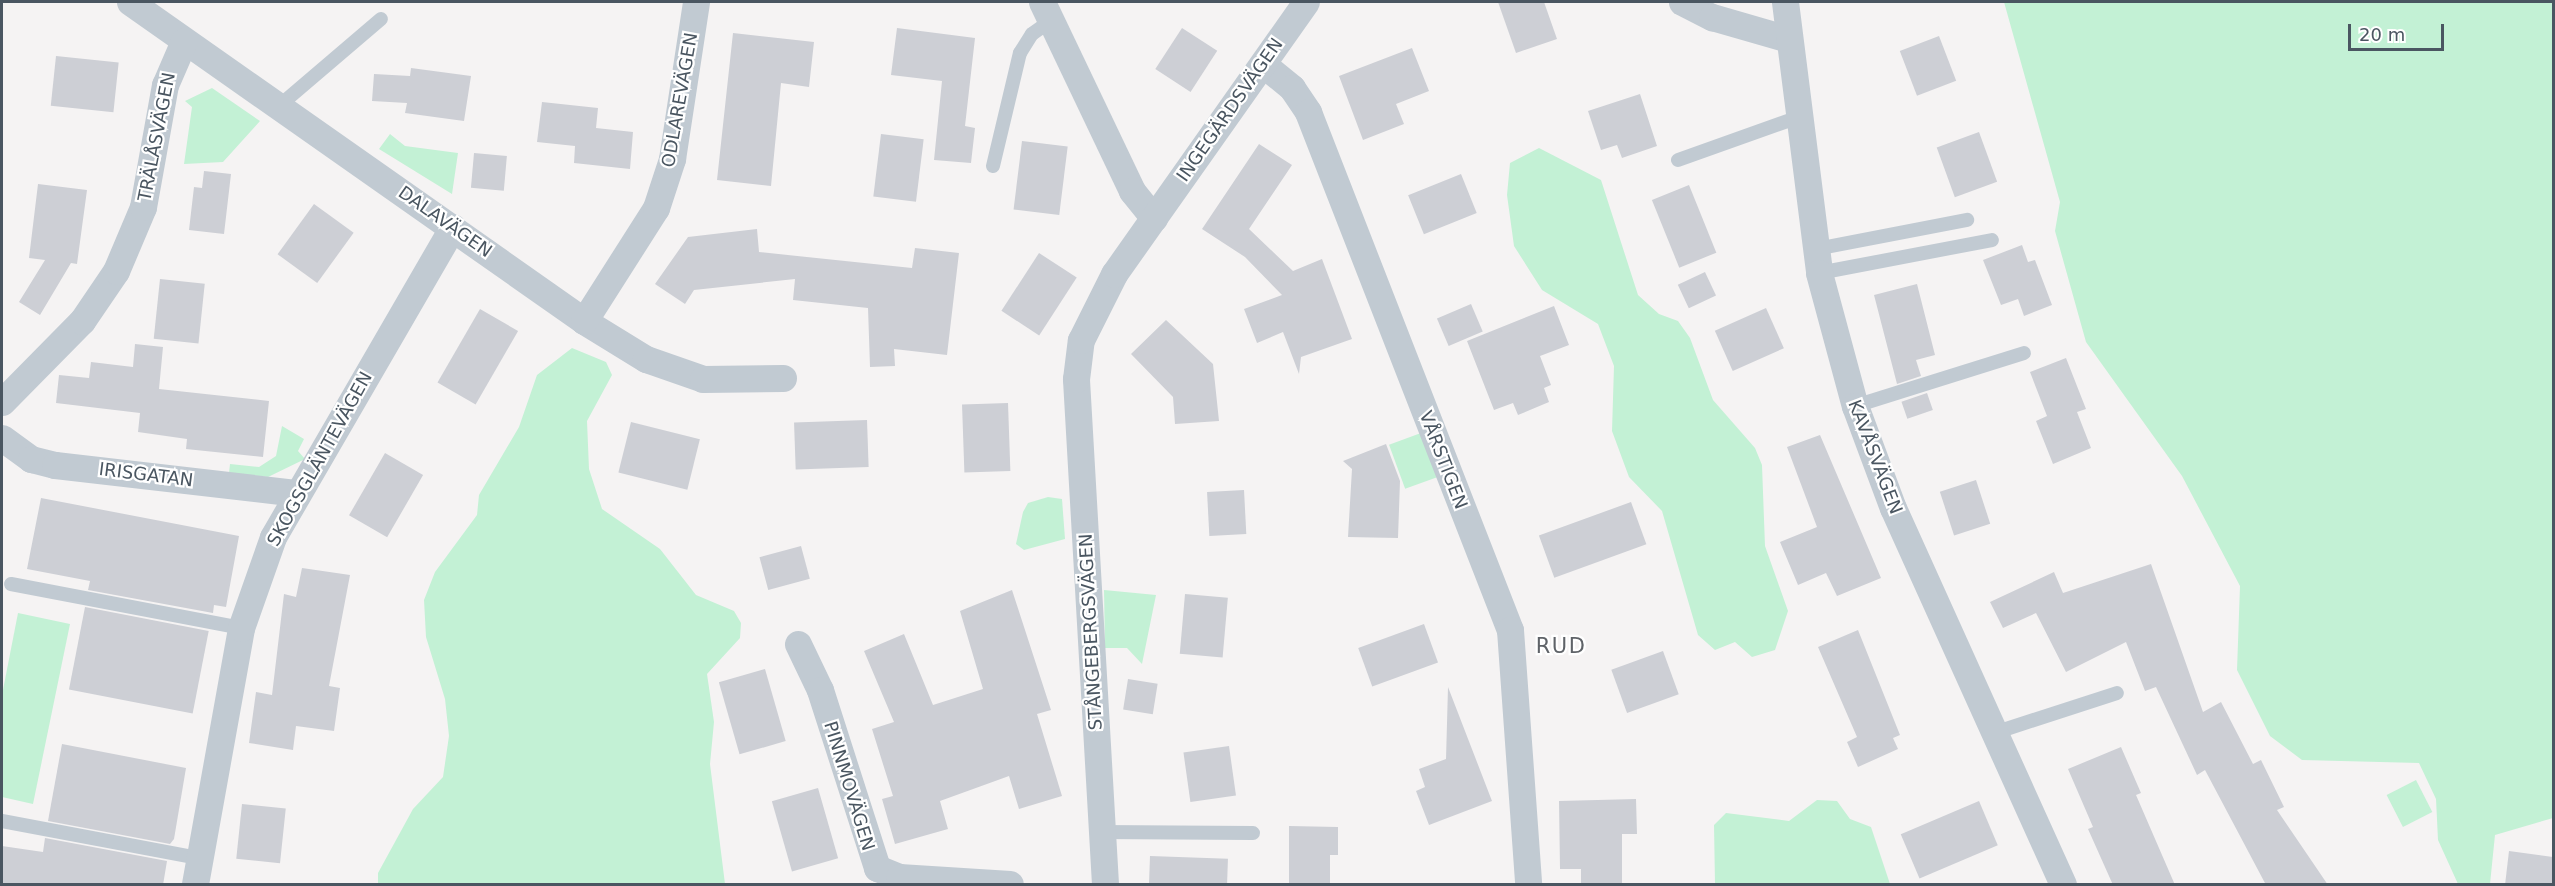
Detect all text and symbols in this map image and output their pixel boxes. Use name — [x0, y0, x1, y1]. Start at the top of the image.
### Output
scale bar — [2351, 12, 2447, 50]
text: 20 m — [2359, 24, 2405, 45]
street label: ODLAREVÄGEN — [658, 31, 702, 169]
street label: INGEGÄRDSVÄGEN — [1172, 34, 1288, 186]
street label: TRÄLÅSVÄGEN — [134, 71, 180, 203]
street label: DALAVÄGEN — [394, 182, 496, 262]
street label: SKOGSGLÄNTEVÄGEN — [263, 368, 377, 550]
street label: KAVÅSVÄGEN — [1843, 397, 1907, 517]
street label: VÅRSTIGEN — [1414, 408, 1472, 512]
street label: IRISGATAN — [98, 459, 194, 491]
street label: STÅNGEBERGSVÄGEN — [1075, 533, 1107, 731]
district label: RUD — [1536, 633, 1586, 659]
street label: PINNMOVÄGEN — [819, 719, 879, 853]

